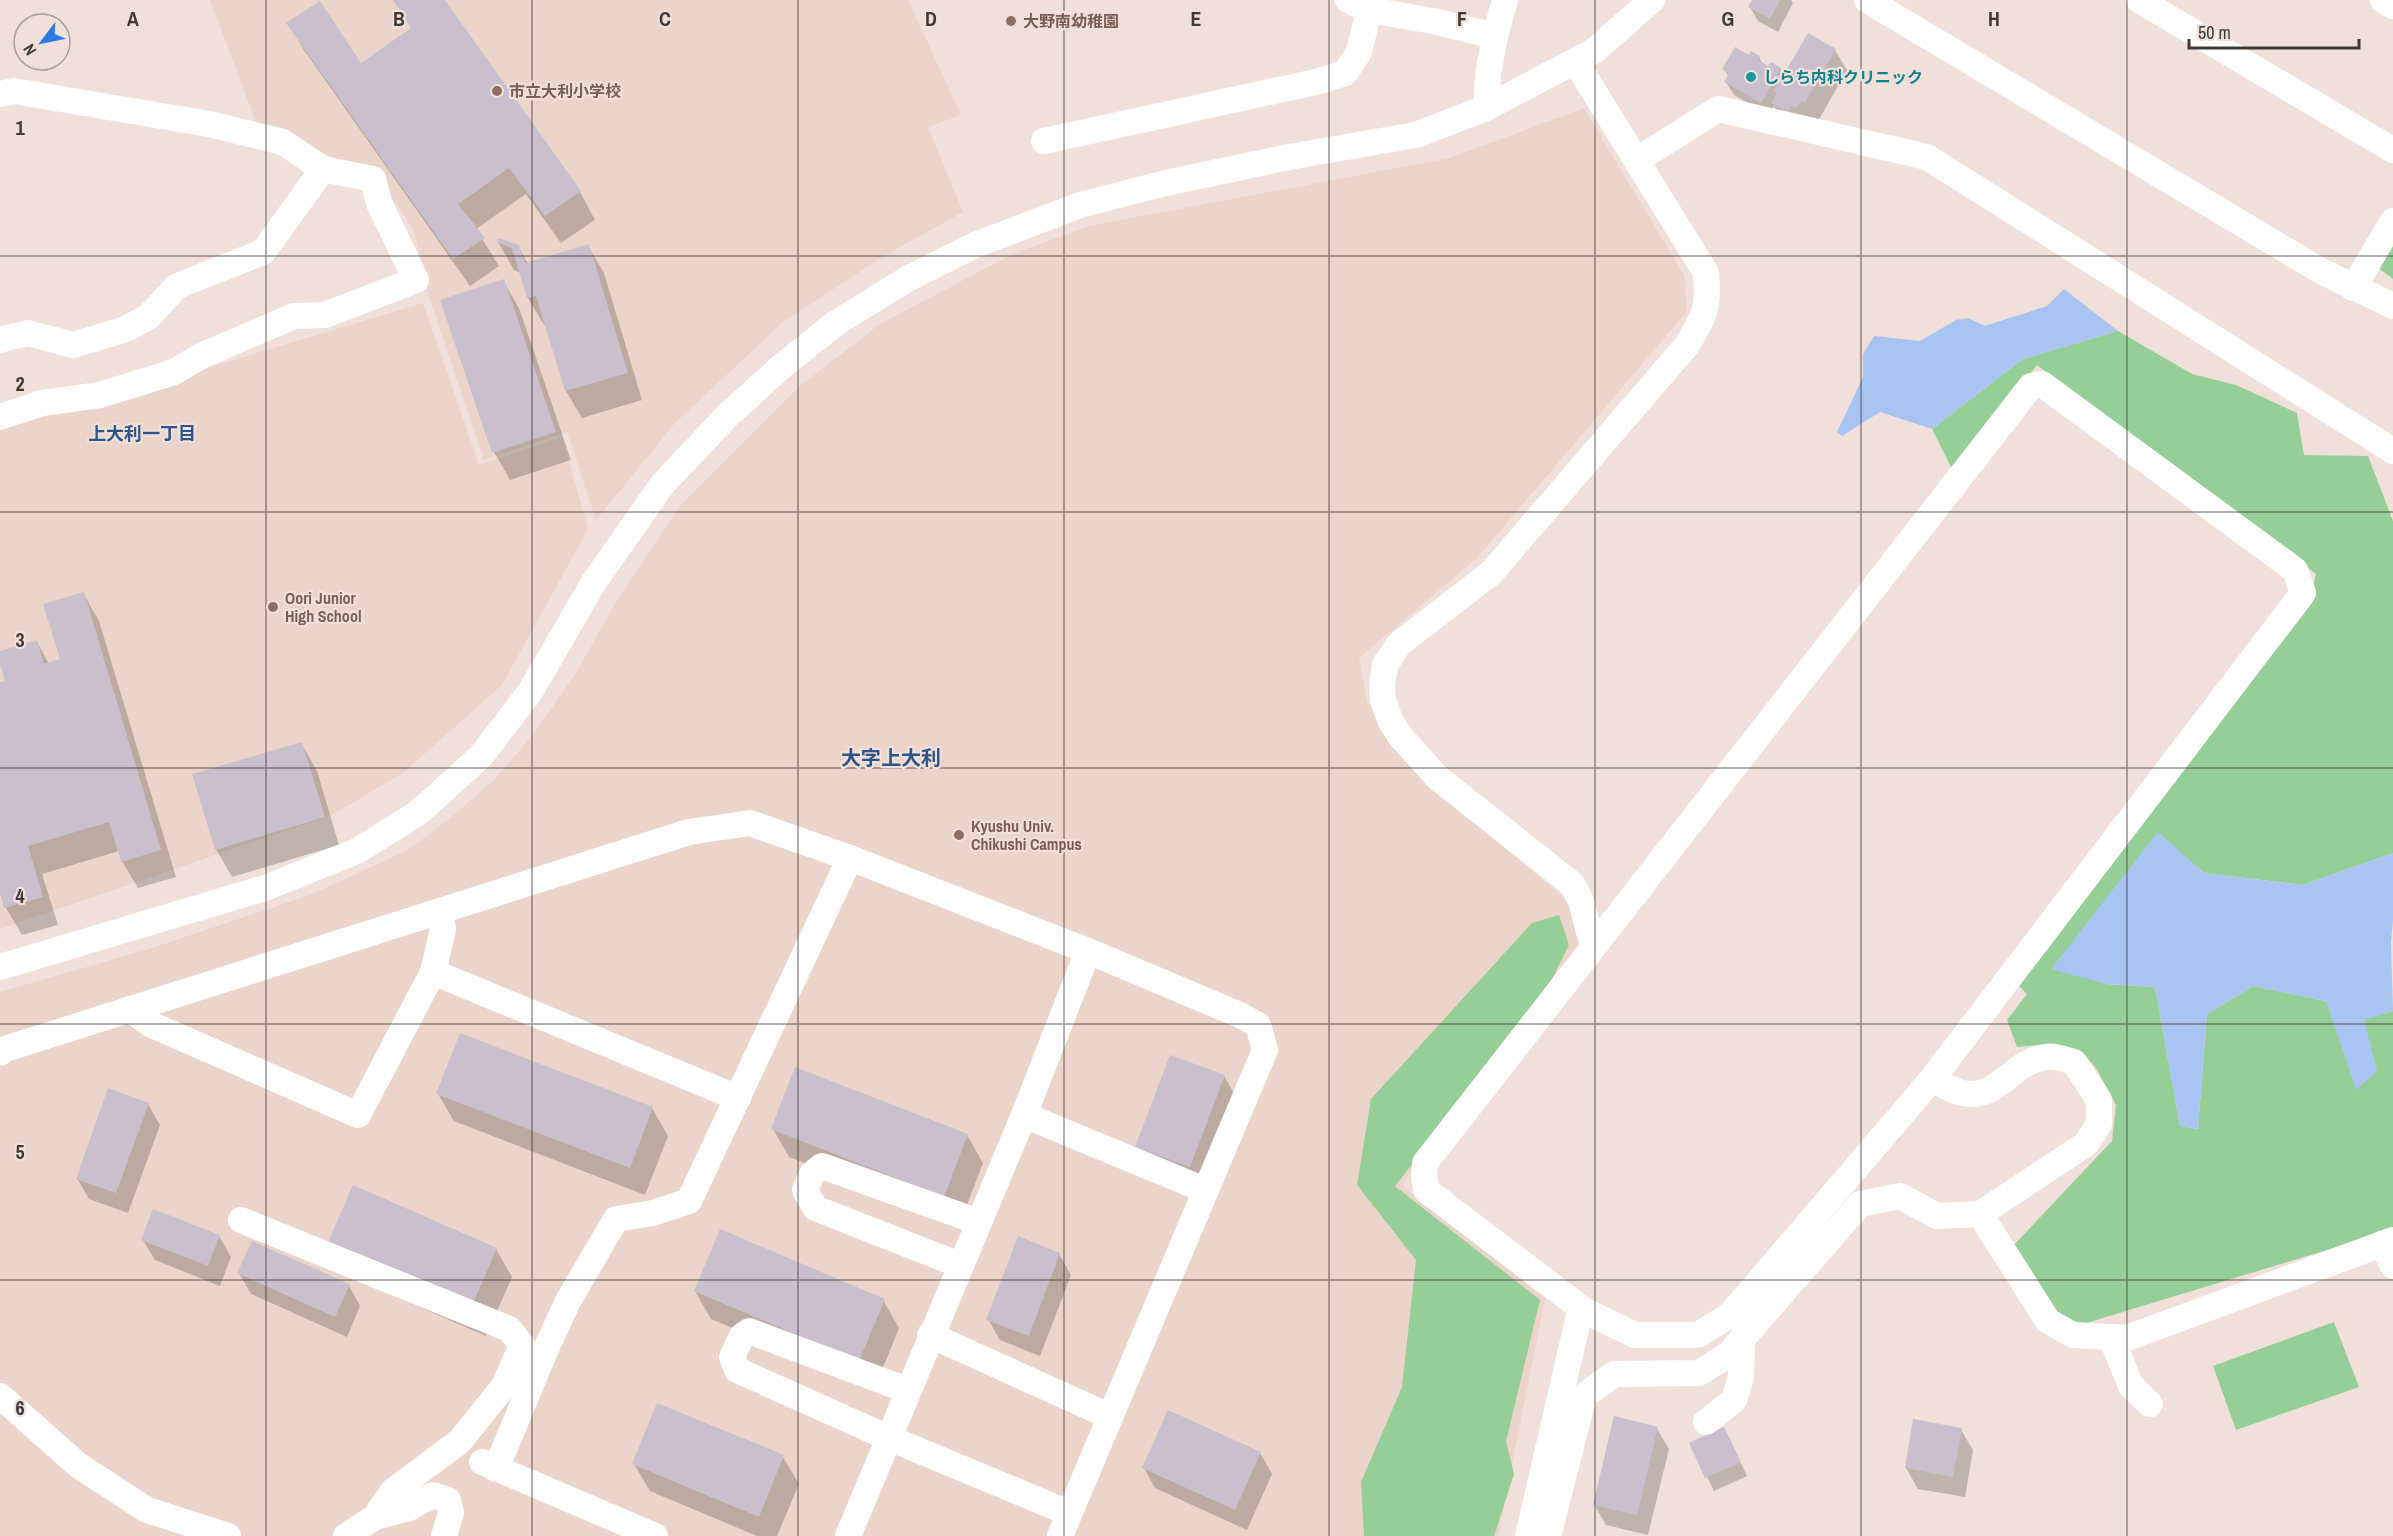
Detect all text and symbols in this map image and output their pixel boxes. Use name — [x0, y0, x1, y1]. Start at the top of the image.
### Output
text: A — [127, 5, 139, 32]
text: B — [393, 5, 405, 32]
text: C — [659, 5, 671, 32]
text: D — [925, 5, 937, 32]
text: E — [1191, 5, 1202, 32]
text: F — [1457, 5, 1467, 32]
text: G — [1722, 5, 1734, 32]
text: H — [1988, 5, 2000, 32]
place label: 大野南幼稚園 — [1023, 10, 1119, 32]
north arrow — [12, 12, 72, 72]
scale bar — [2189, 12, 2358, 50]
marker: 大野南幼稚園 — [1004, 14, 1018, 28]
text: 50 m — [2198, 20, 2231, 45]
text: N — [17, 40, 41, 60]
place label: しらち内科クリニック — [1763, 66, 1923, 88]
marker: しらち内科クリニック — [1744, 70, 1758, 84]
place label: 市立大利小学校 — [509, 80, 621, 102]
marker: 市立大利小学校 — [490, 84, 504, 98]
text: 1 — [15, 114, 25, 141]
text: 2 — [15, 370, 25, 397]
district label: 上大利一丁目 — [88, 421, 196, 446]
place label: Oori Junior High School — [285, 587, 362, 627]
marker: Oori Junior High School — [266, 600, 280, 614]
text: 3 — [15, 626, 25, 653]
district label: 大字上大利 — [841, 744, 941, 771]
place label: Kyushu Univ. Chikushi Campus — [971, 815, 1082, 855]
marker: Kyushu Univ. Chikushi Campus — [952, 828, 966, 842]
text: 4 — [15, 882, 25, 909]
text: 5 — [15, 1138, 25, 1165]
text: 6 — [15, 1394, 25, 1421]

